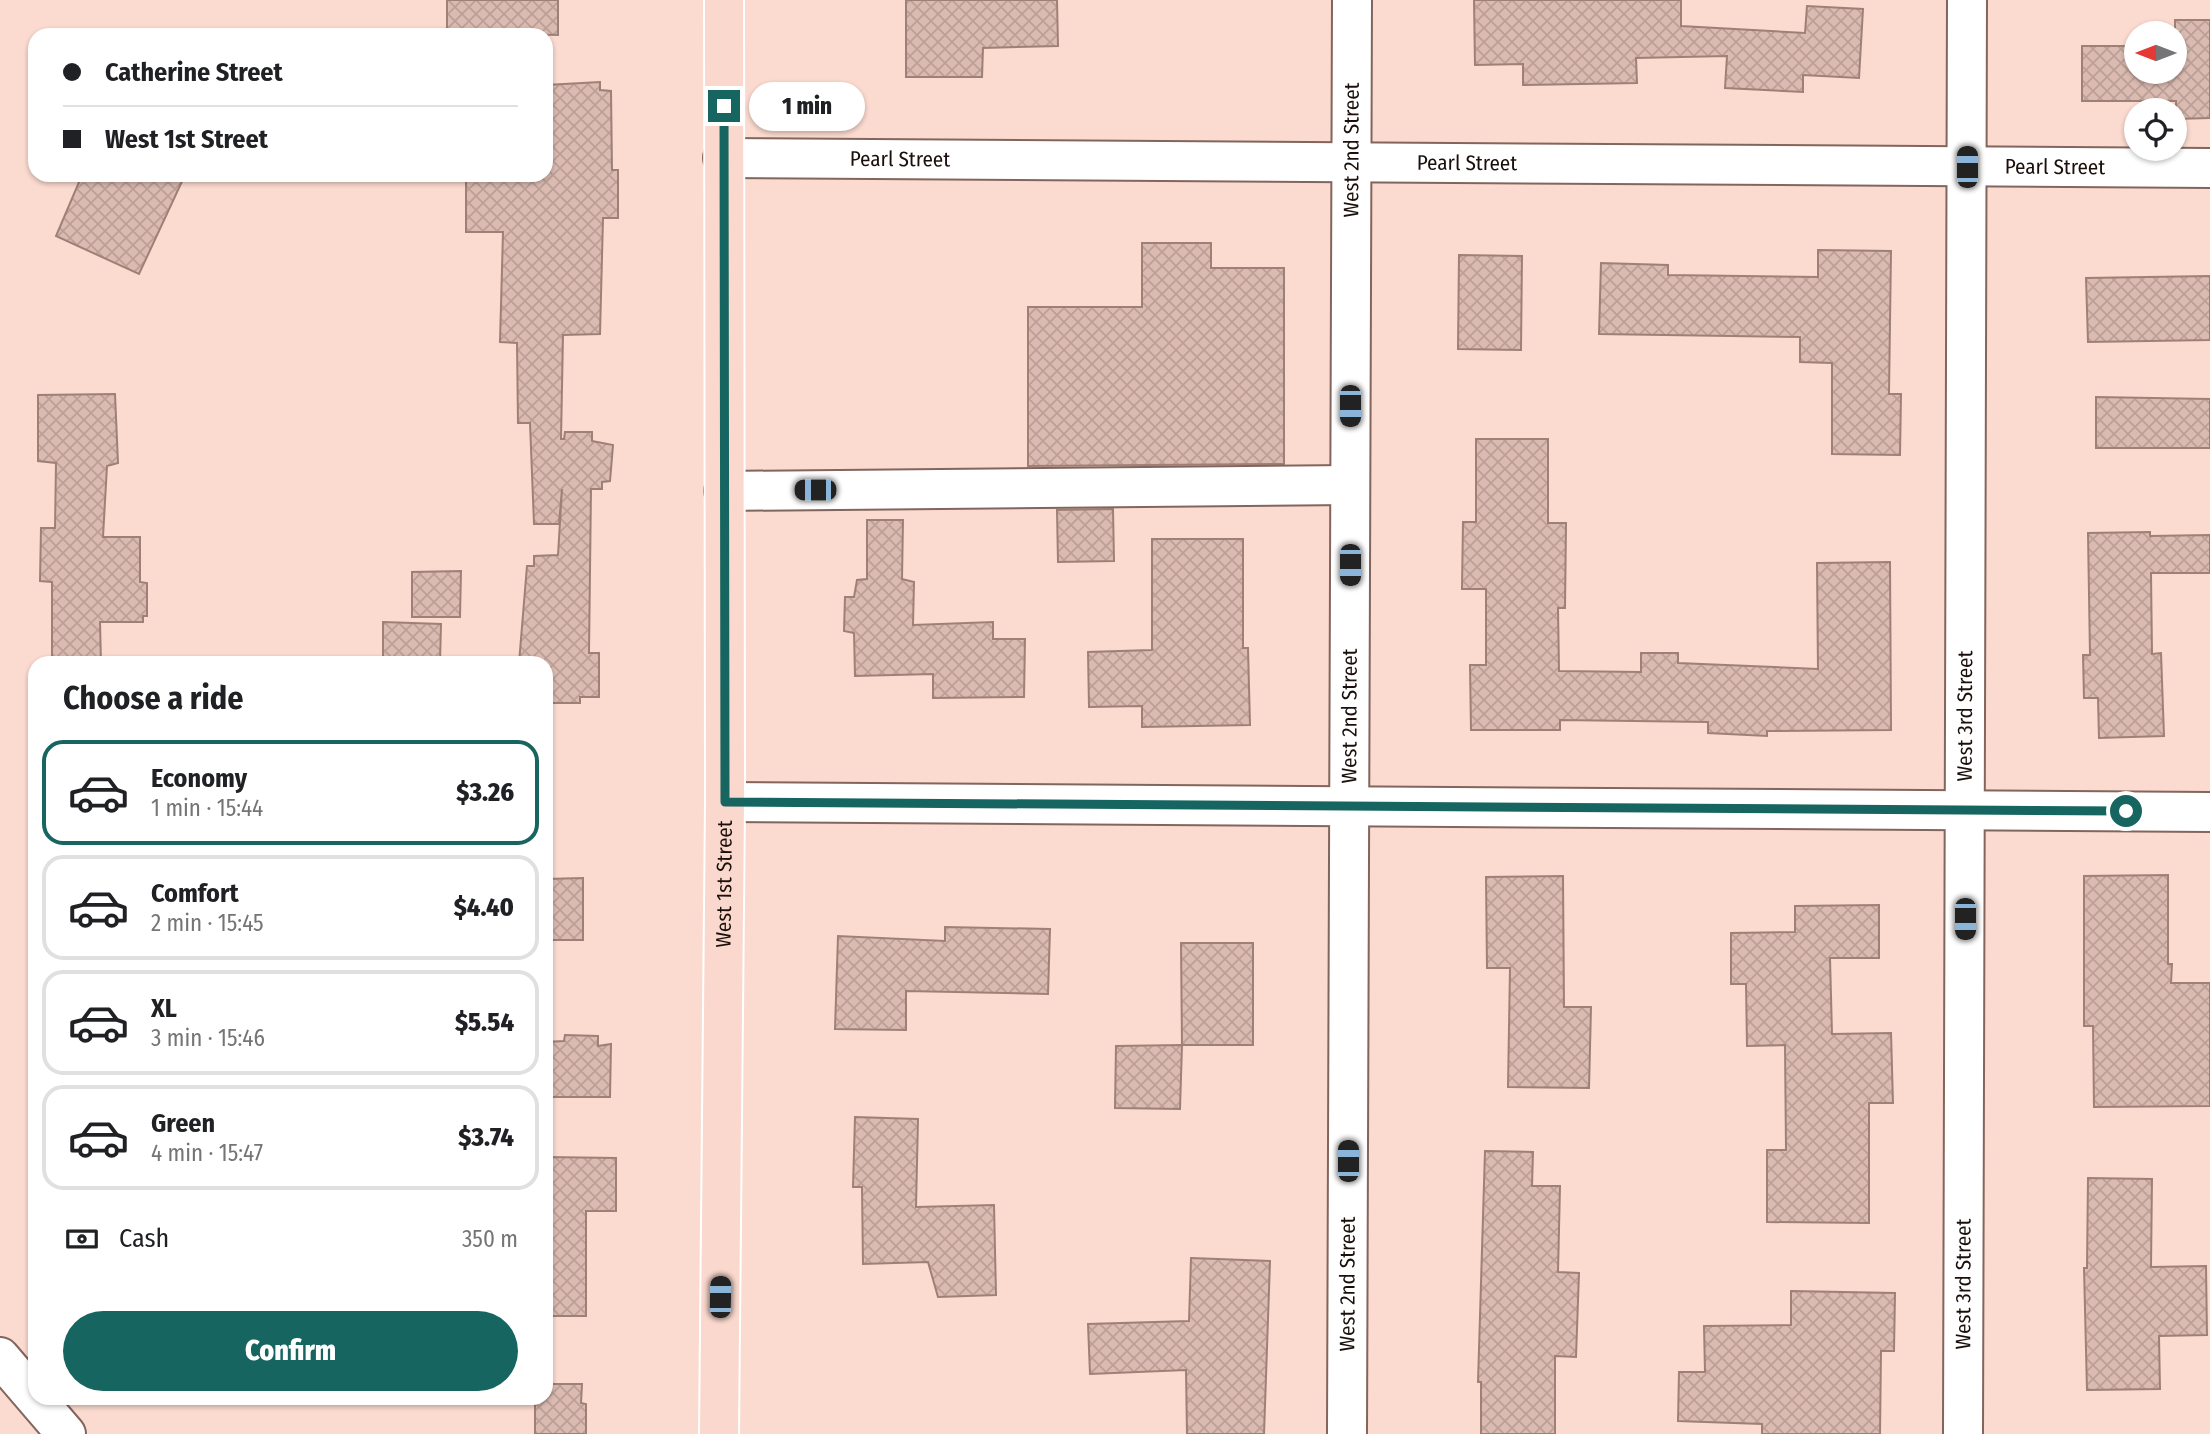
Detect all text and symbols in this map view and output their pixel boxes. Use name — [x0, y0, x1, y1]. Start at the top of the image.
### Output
north arrow — [2124, 21, 2188, 84]
map controls — [2124, 21, 2187, 161]
text: Catherine Street — [105, 57, 283, 88]
callout: 1 min — [748, 82, 864, 130]
street label: West 2nd Street — [1338, 82, 1365, 218]
route end — [708, 90, 740, 122]
text: 1 min — [782, 92, 832, 120]
button: locate — [2124, 98, 2187, 161]
text: West 1st Street — [105, 124, 268, 155]
street label: Pearl Street — [850, 146, 950, 173]
car — [1957, 146, 1978, 188]
street label: Pearl Street — [1417, 150, 1517, 176]
street label: Pearl Street — [2005, 154, 2105, 180]
car — [1340, 385, 1361, 427]
car — [795, 480, 837, 501]
car — [1340, 544, 1361, 586]
street label: West 2nd Street — [1336, 648, 1363, 784]
street label: West 3rd Street — [1952, 650, 1978, 781]
text: Choose a ride — [63, 679, 244, 717]
icon: car — [67, 761, 130, 824]
text: Economy — [151, 763, 247, 794]
text: $3.26 — [456, 777, 514, 808]
text: 1 min · 15:44 — [151, 794, 263, 822]
route start — [2110, 795, 2142, 827]
street label: West 1st Street — [711, 820, 738, 948]
icon: car — [67, 876, 130, 939]
text: Comfort — [151, 878, 239, 909]
text: $4.40 — [454, 892, 514, 923]
car — [1955, 898, 1976, 940]
text: 2 min · 15:45 — [151, 909, 264, 937]
icon: car — [67, 991, 130, 1054]
text: XL — [151, 993, 177, 1024]
text: $5.54 — [455, 1007, 514, 1038]
text: 3 min · 15:46 — [151, 1024, 265, 1052]
icon: car — [67, 1106, 130, 1169]
text: Green — [151, 1108, 215, 1139]
text: $3.74 — [458, 1122, 514, 1153]
text: 4 min · 15:47 — [151, 1139, 263, 1167]
car — [1338, 1140, 1359, 1182]
street label: West 2nd Street — [1334, 1216, 1361, 1351]
street label: West 3rd Street — [1950, 1218, 1977, 1349]
icon: cash — [63, 1220, 101, 1258]
text: Cash — [119, 1223, 169, 1254]
text: 350 m — [462, 1225, 518, 1253]
car — [710, 1276, 731, 1318]
button: Confirm — [63, 1311, 518, 1391]

